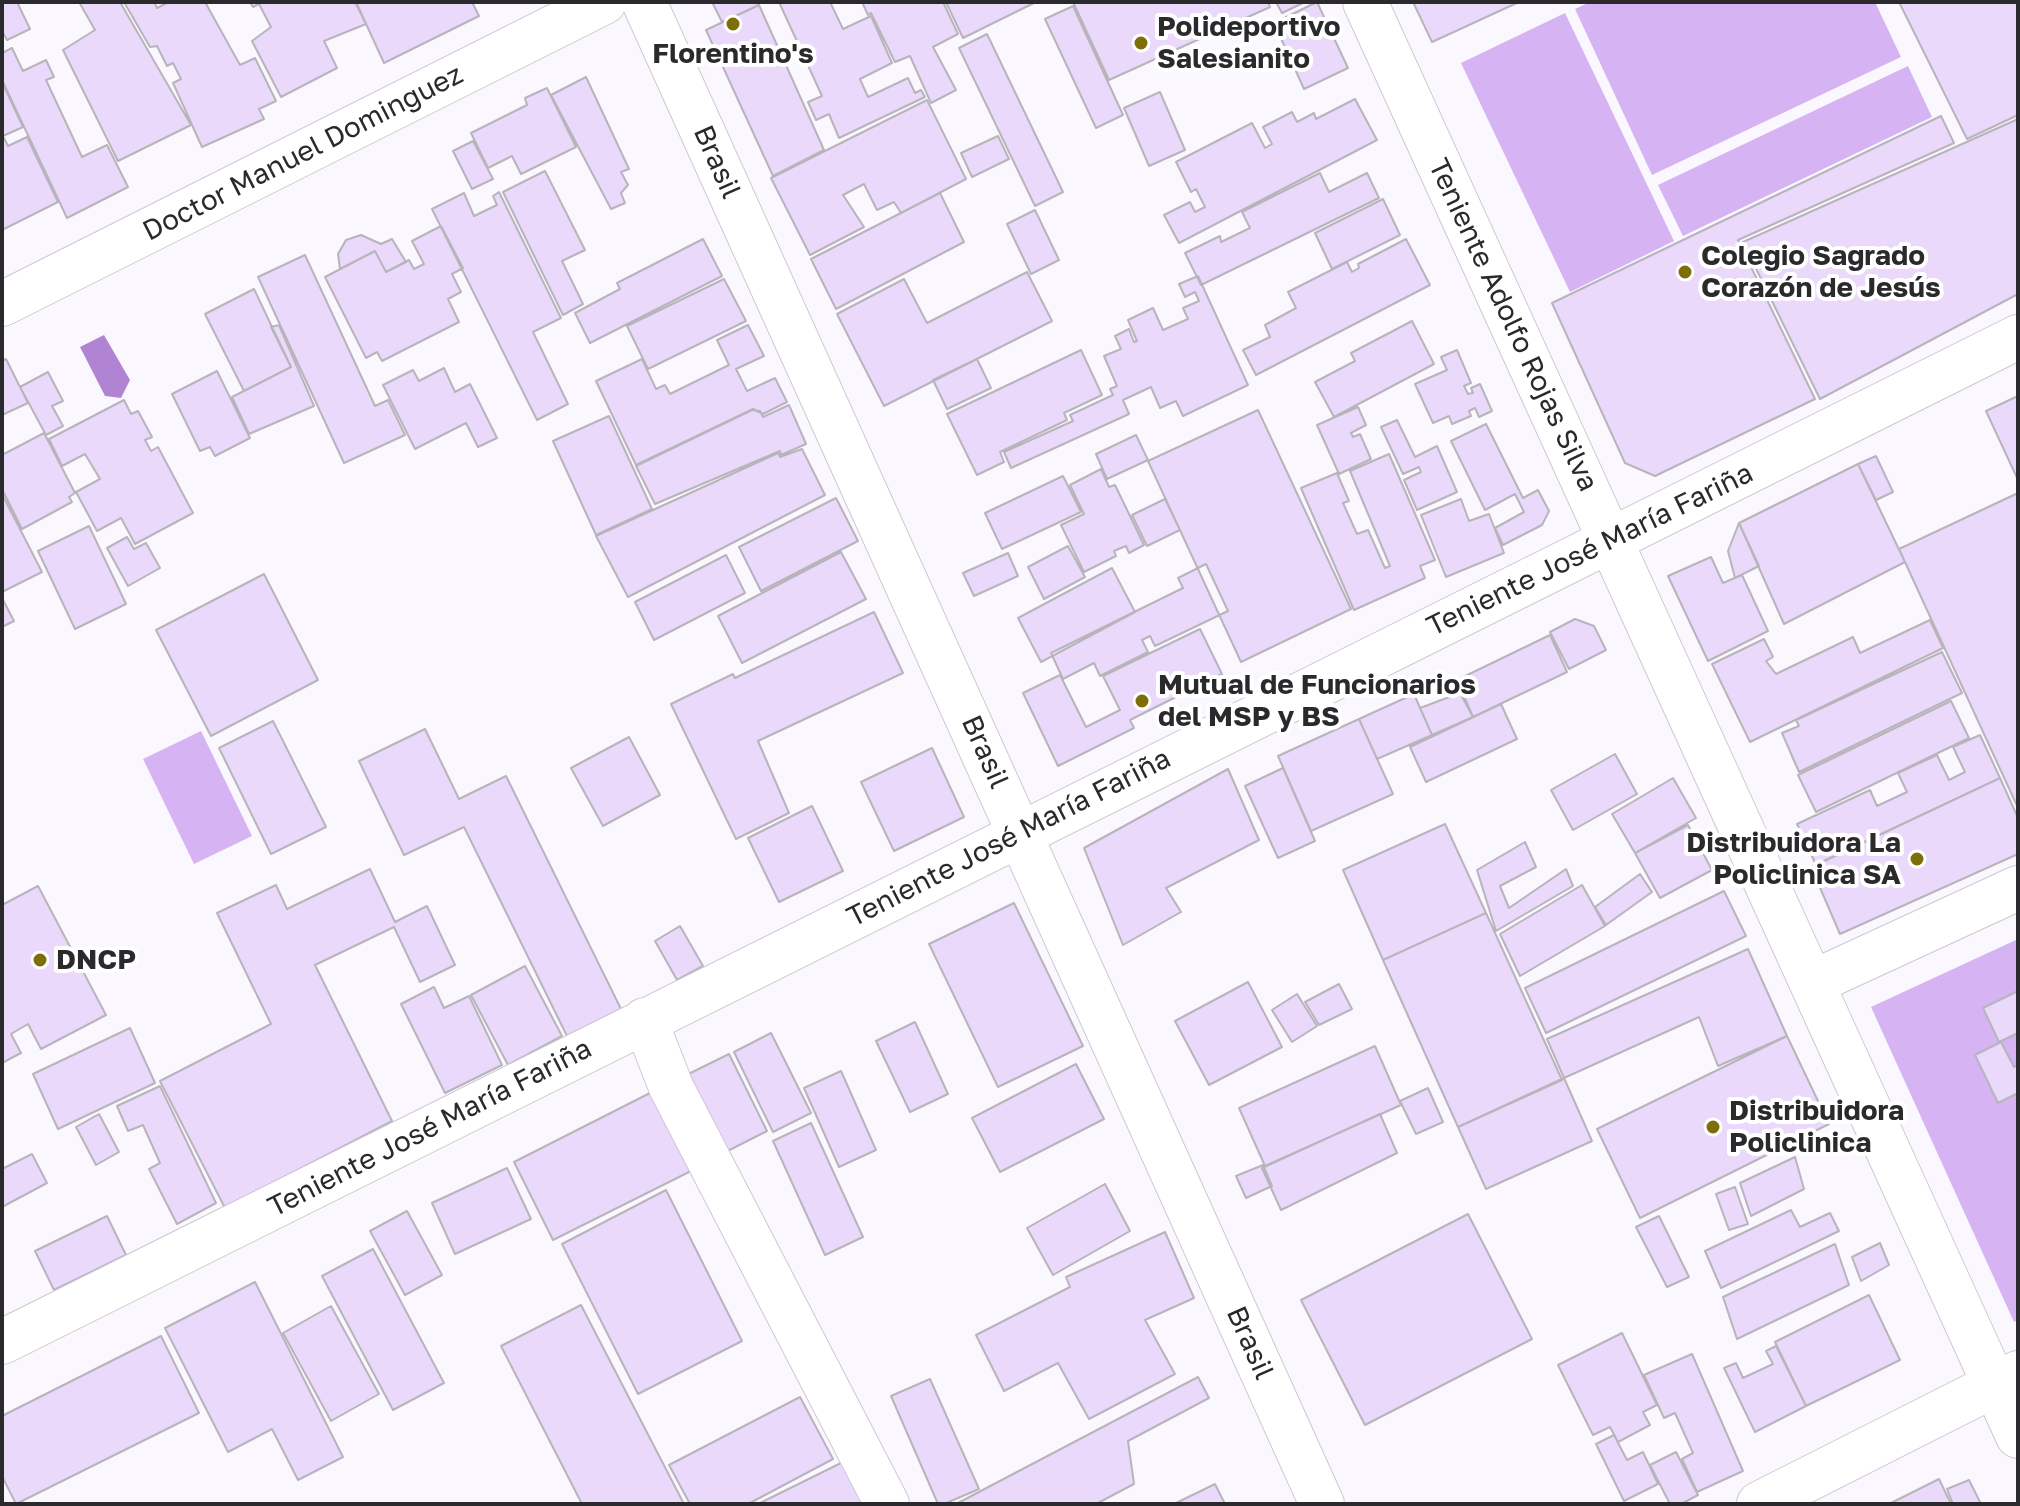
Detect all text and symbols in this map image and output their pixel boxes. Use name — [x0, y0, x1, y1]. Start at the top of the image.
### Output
place label: Polideportivo Salesianito — [1157, 10, 1341, 76]
marker: Florentino's — [724, 15, 742, 33]
marker: Polideportivo Salesianito — [1132, 34, 1150, 52]
place label: Florentino's — [652, 37, 814, 71]
street label: Doctor Manuel Dominguez — [137, 58, 469, 248]
street label: Brasil — [686, 120, 748, 204]
street label: Teniente Adolfo Rojas Silva — [1421, 153, 1605, 497]
place label: Colegio Sagrado Corazón de Jesús — [1701, 239, 1941, 305]
marker: Colegio Sagrado Corazón de Jesús — [1676, 263, 1694, 281]
street label: Teniente José María Fariña — [1422, 456, 1758, 644]
place label: Mutual de Funcionarios del MSP y BS — [1158, 668, 1476, 734]
marker: Mutual de Funcionarios del MSP y BS — [1133, 692, 1151, 710]
street label: Brasil — [954, 710, 1016, 794]
street label: Teniente José María Fariña — [842, 742, 1176, 934]
place label: Distribuidora La Policlinica SA — [1686, 826, 1901, 892]
marker: Distribuidora La Policlinica SA — [1908, 850, 1926, 868]
place label: DNCP — [56, 943, 136, 977]
marker: DNCP — [31, 951, 49, 969]
street label: Teniente José María Fariña — [263, 1032, 597, 1224]
place label: Distribuidora Policlinica — [1729, 1094, 1904, 1160]
marker: Distribuidora Policlinica — [1704, 1118, 1722, 1136]
street label: Brasil — [1219, 1301, 1281, 1385]

